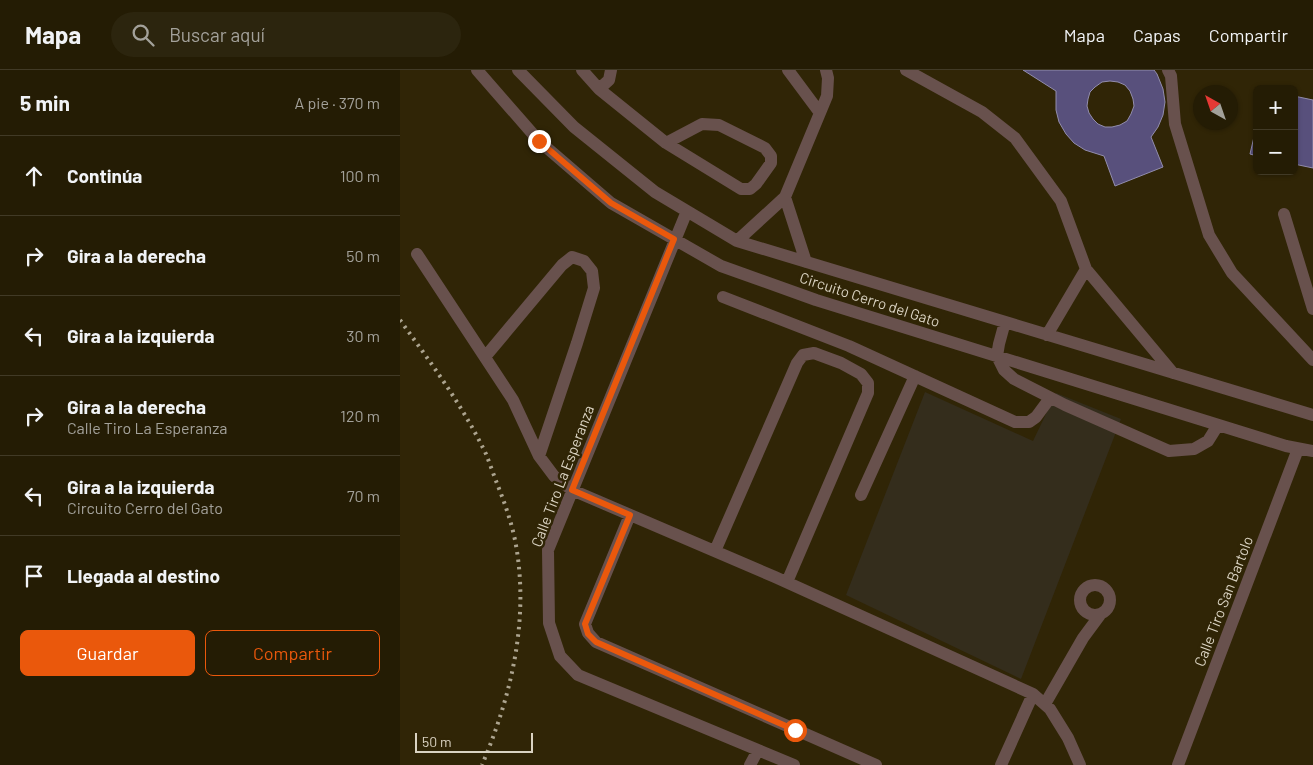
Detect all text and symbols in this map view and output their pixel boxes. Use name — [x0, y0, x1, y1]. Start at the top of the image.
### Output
search box — [111, 12, 461, 57]
text: Mapa — [25, 20, 81, 49]
icon: search — [129, 21, 157, 49]
text: Buscar aquí — [169, 23, 265, 46]
text: Mapa — [1064, 24, 1105, 46]
text: Capas — [1133, 24, 1181, 46]
text: Compartir — [1209, 24, 1288, 46]
north arrow — [1193, 85, 1238, 130]
map controls — [1253, 85, 1298, 175]
button: + — [1253, 85, 1298, 130]
text: 5 min — [20, 90, 70, 115]
text: A pie · 370 m — [295, 93, 380, 112]
route end — [528, 130, 551, 153]
button: − — [1253, 130, 1298, 175]
icon: ahead — [20, 162, 48, 190]
text: Continúa — [67, 164, 142, 187]
text: 100 m — [340, 166, 380, 185]
icon: right — [20, 242, 48, 270]
text: Gira a la derecha — [67, 244, 206, 267]
text: 50 m — [346, 246, 380, 265]
street label: Circuito Cerro del Gato — [798, 268, 942, 330]
icon: left — [20, 322, 48, 350]
text: Gira a la izquierda — [67, 324, 215, 347]
text: 30 m — [346, 326, 380, 345]
text: Gira a la derecha — [67, 395, 206, 418]
icon: right — [20, 402, 48, 430]
street label: Calle Tiro La Esperanza — [527, 403, 597, 549]
text: 120 m — [340, 406, 380, 425]
text: Calle Tiro La Esperanza — [67, 418, 227, 437]
text: Gira a la izquierda — [67, 475, 215, 498]
icon: left — [20, 482, 48, 510]
text: 70 m — [347, 486, 380, 505]
text: Circuito Cerro del Gato — [67, 498, 223, 517]
street label: Calle Tiro San Bartolo — [1190, 533, 1256, 669]
icon: arrive — [20, 562, 48, 590]
text: Llegada al destino — [67, 564, 220, 587]
button: Guardar — [20, 630, 195, 676]
button: Compartir — [205, 630, 380, 676]
route start — [784, 719, 807, 742]
scale bar — [415, 730, 532, 753]
text: 50 m — [422, 733, 451, 750]

